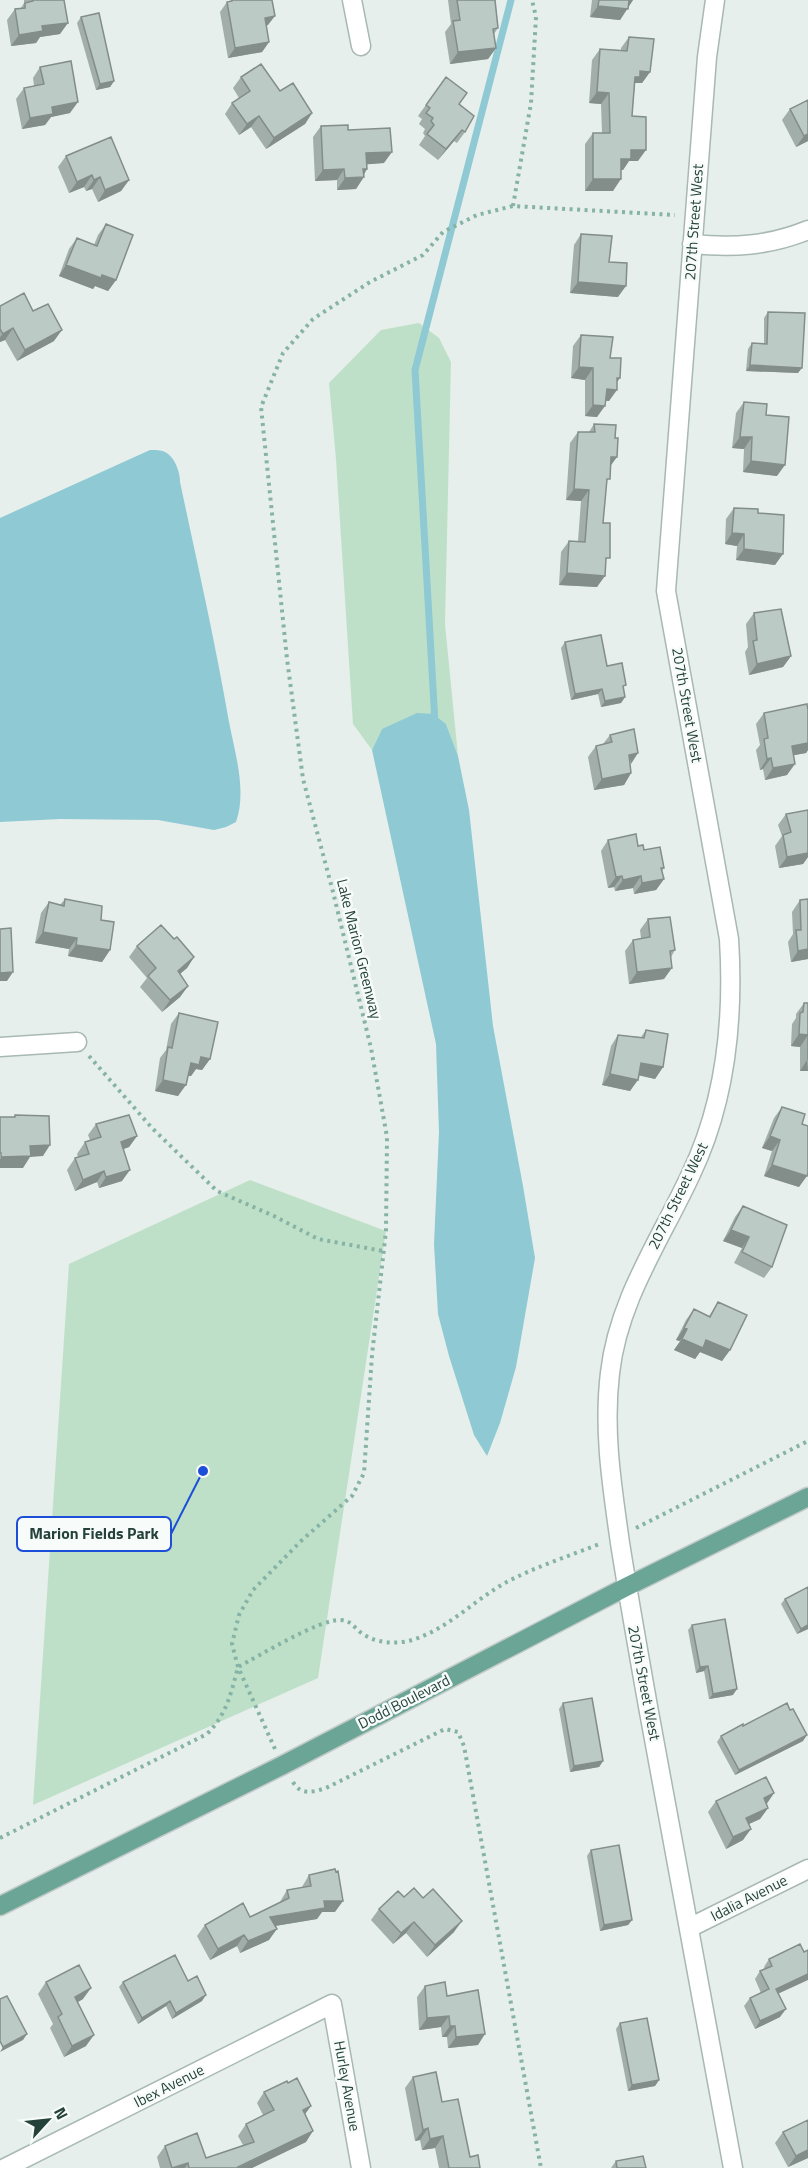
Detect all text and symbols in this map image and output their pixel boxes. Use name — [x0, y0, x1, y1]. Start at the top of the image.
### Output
street label: 207th Street West — [678, 162, 709, 281]
street label: 207th Street West — [666, 645, 709, 765]
street label: Lake Marion Greenway — [331, 876, 388, 1021]
street label: 207th Street West — [642, 1138, 714, 1253]
callout: Marion Fields Park — [17, 1517, 171, 1551]
text: Marion Fields Park — [29, 1521, 160, 1545]
street label: 207th Street West — [622, 1623, 667, 1743]
street label: Dodd Boulevard — [354, 1669, 454, 1735]
street label: Idalia Avenue — [706, 1868, 791, 1927]
street label: Hurley Avenue — [328, 2039, 367, 2133]
street label: Ibex Avenue — [130, 2058, 208, 2113]
north arrow — [18, 2090, 78, 2150]
text: N — [48, 2103, 75, 2124]

